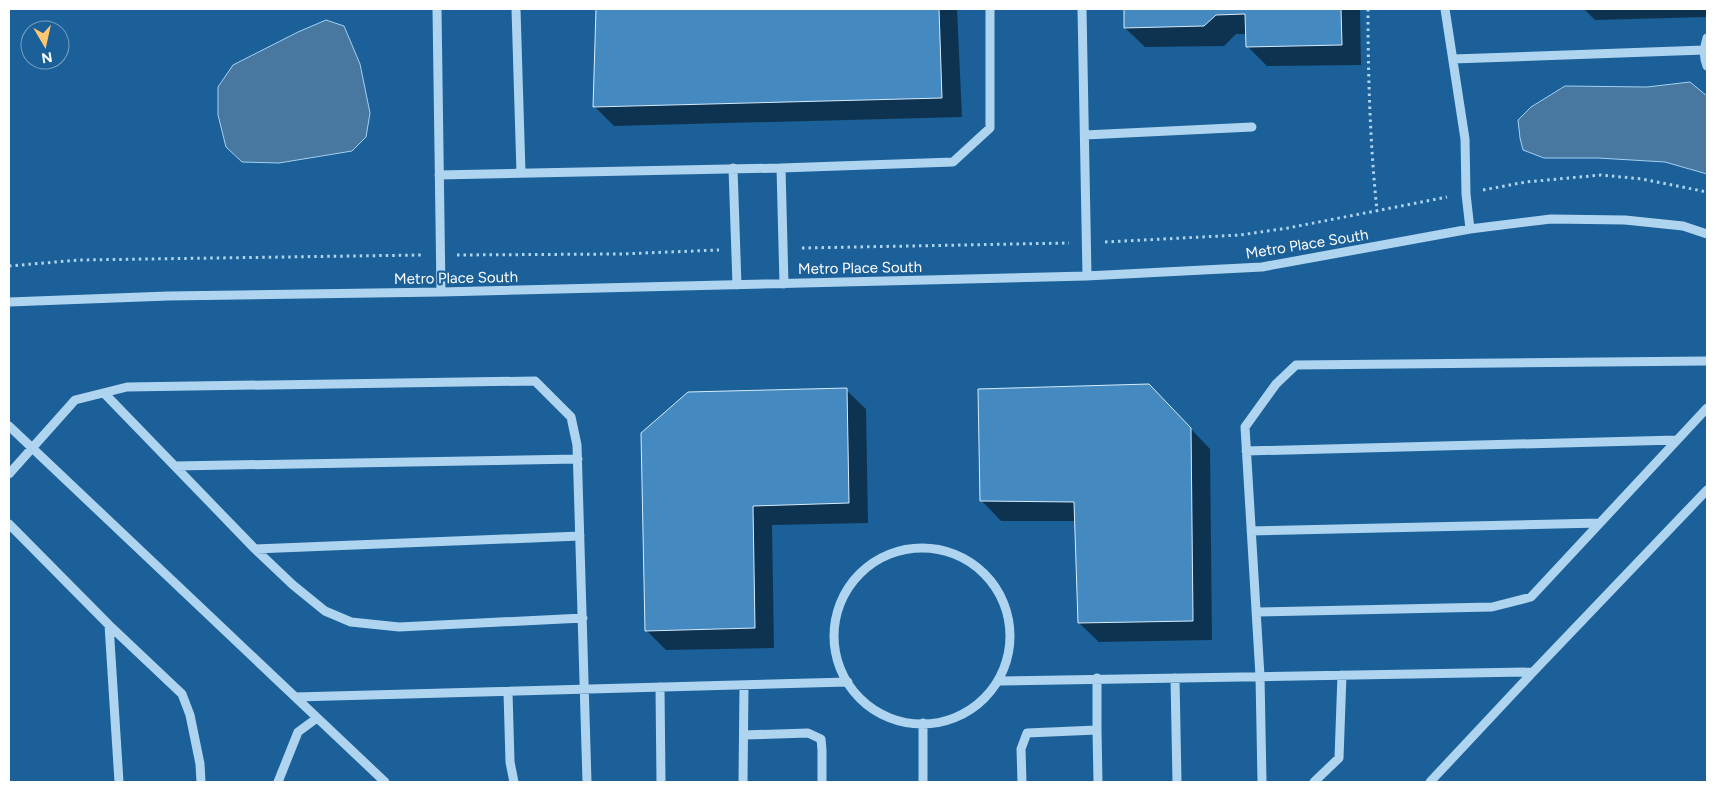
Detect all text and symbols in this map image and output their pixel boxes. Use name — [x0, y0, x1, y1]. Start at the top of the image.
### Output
north arrow — [20, 20, 70, 70]
text: N — [40, 48, 54, 67]
street label: Metro Place South — [1244, 225, 1370, 263]
street label: Metro Place South — [798, 258, 922, 278]
street label: Metro Place South — [394, 268, 518, 288]

